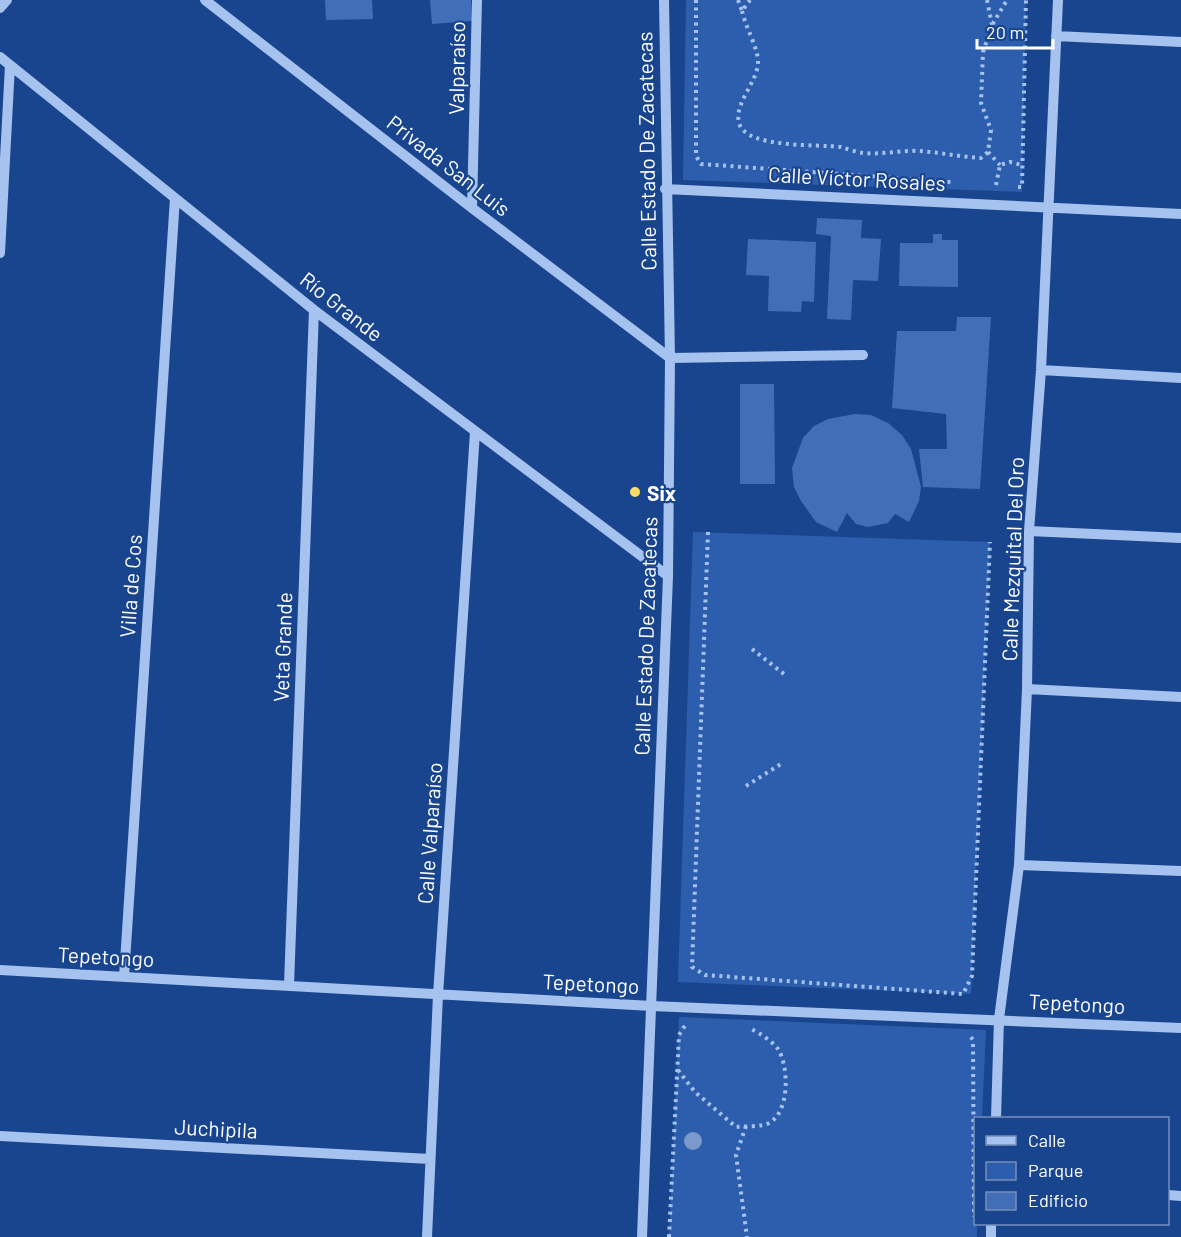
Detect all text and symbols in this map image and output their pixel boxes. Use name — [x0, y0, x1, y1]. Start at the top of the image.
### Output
scale bar — [977, 12, 1054, 50]
street label: Valparaíso — [443, 21, 469, 115]
text: 20 m — [986, 21, 1024, 43]
street label: Calle Estado De Zacatecas — [631, 31, 661, 271]
street label: Privada San Luis — [382, 109, 516, 221]
street label: Calle Víctor Rosales — [768, 161, 946, 195]
street label: Río Grande — [296, 266, 388, 346]
street label: Calle Mezquital Del Oro — [996, 456, 1028, 662]
place label: Six — [647, 480, 676, 505]
marker: Six — [628, 485, 642, 499]
street label: Calle Estado De Zacatecas — [628, 516, 662, 756]
street label: Villa de Cos — [114, 534, 146, 638]
street label: Veta Grande — [268, 592, 296, 702]
street label: Calle Valparaíso — [412, 761, 446, 905]
street label: Tepetongo — [57, 941, 155, 971]
street label: Tepetongo — [542, 968, 640, 998]
street label: Tepetongo — [1028, 988, 1126, 1018]
street label: Juchipila — [174, 1113, 258, 1143]
legend — [974, 1117, 1169, 1225]
text: Calle — [1028, 1129, 1066, 1151]
text: Parque — [1028, 1159, 1083, 1181]
text: Edificio — [1028, 1189, 1088, 1211]

